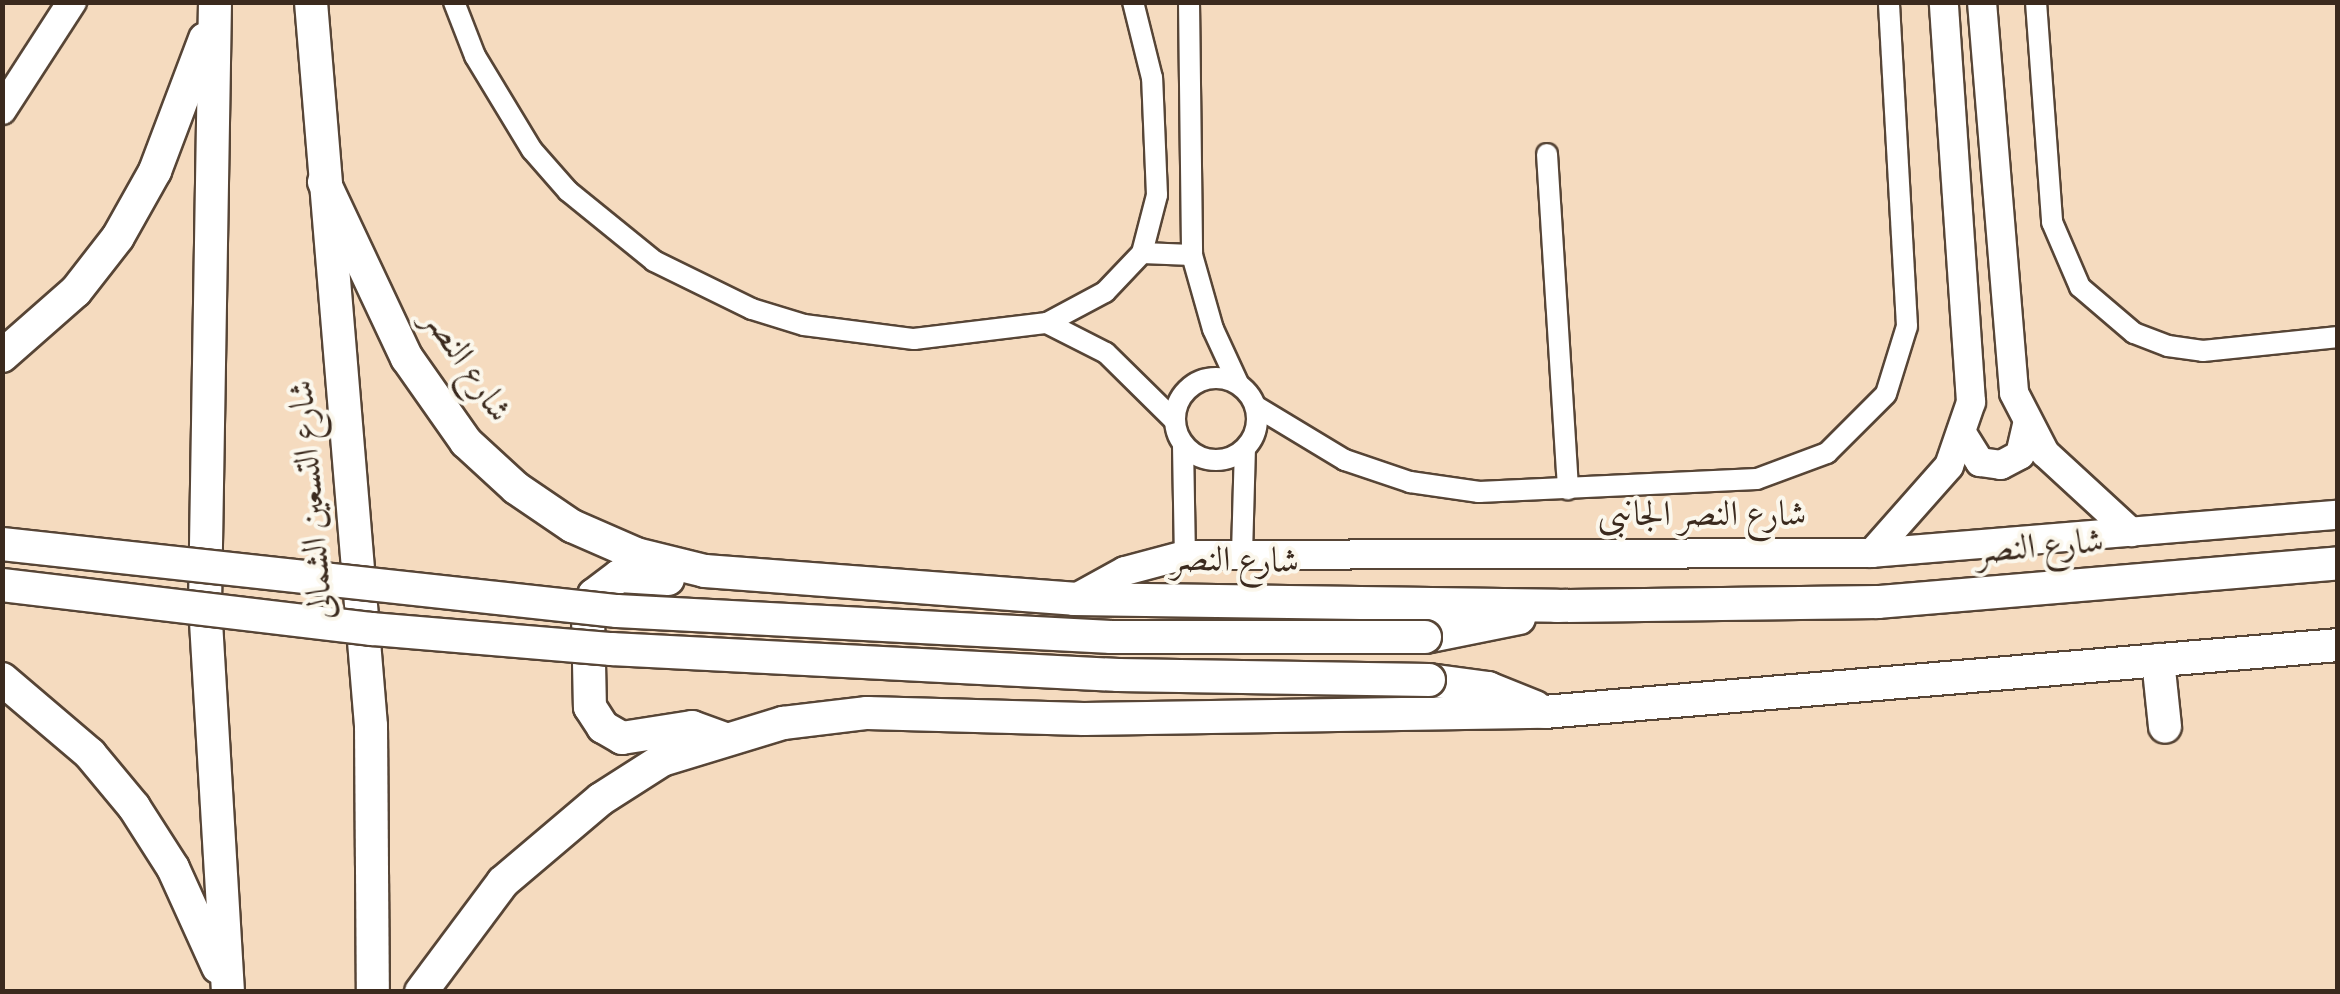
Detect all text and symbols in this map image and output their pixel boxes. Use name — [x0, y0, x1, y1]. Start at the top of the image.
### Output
street label: شارع النصر — [413, 301, 519, 431]
street label: شارع التسعين الشمالى — [282, 378, 344, 622]
street label: شارع النصر الجانبى — [1598, 495, 1806, 537]
street label: شارع النصر — [1974, 522, 2106, 574]
street label: شارع النصر — [1171, 540, 1299, 584]

